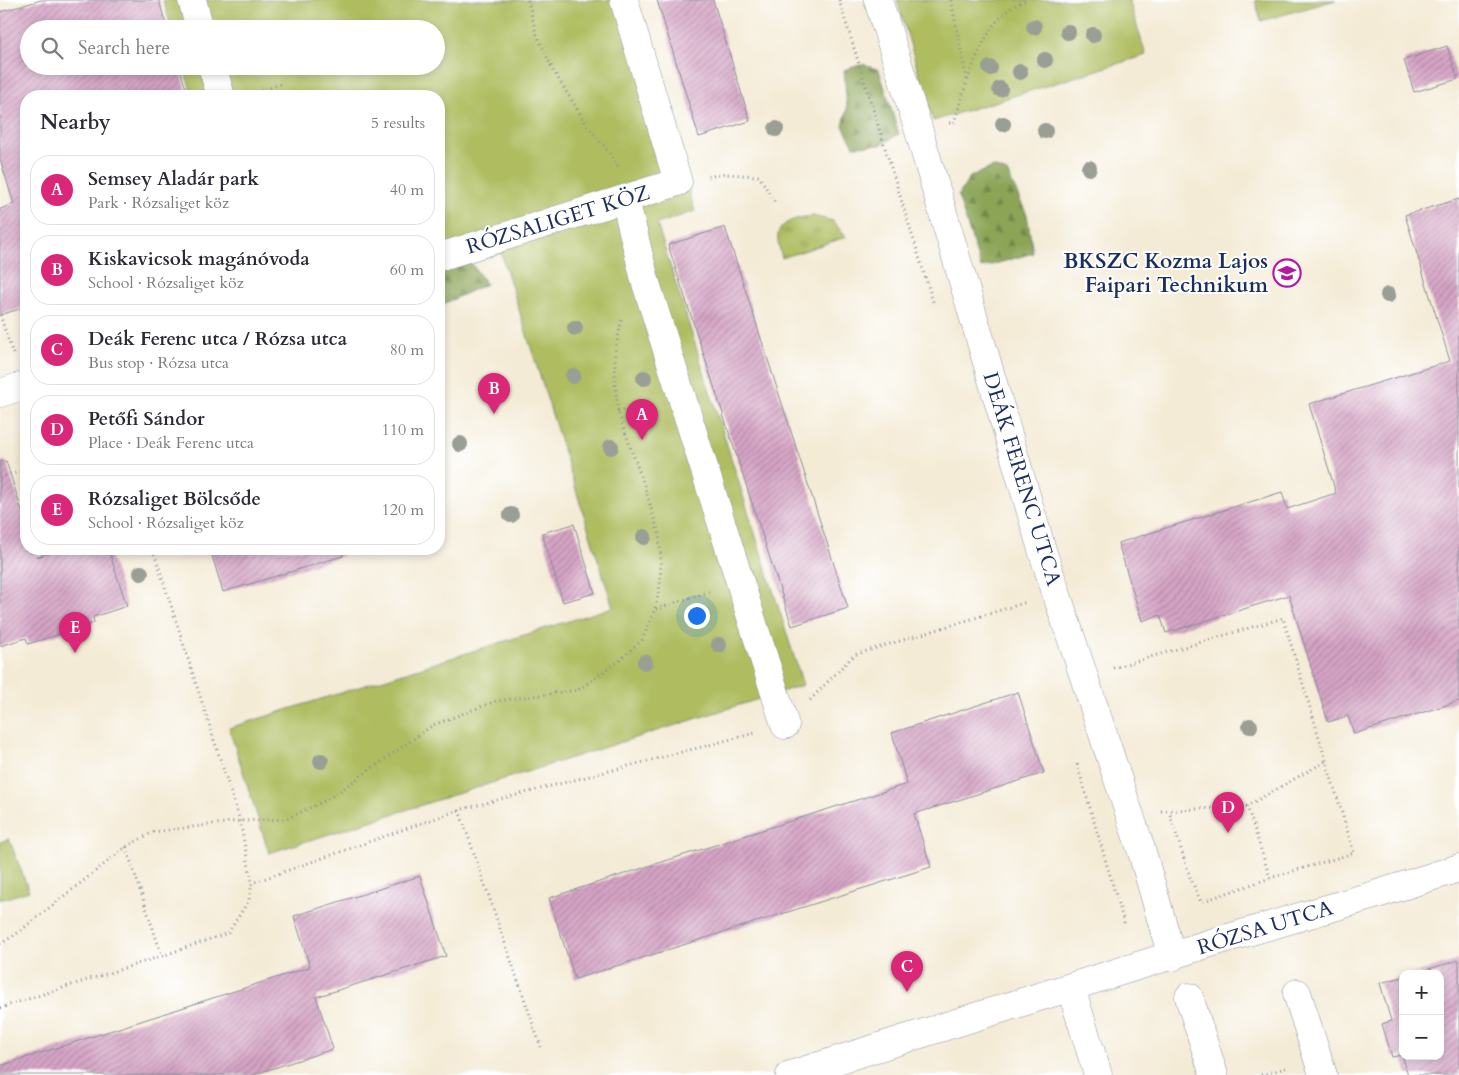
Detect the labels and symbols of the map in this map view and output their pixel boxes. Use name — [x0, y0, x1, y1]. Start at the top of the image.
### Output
street label: RÓZSALIGET KÖZ — [462, 177, 653, 262]
place label: BKSZC Kozma Lajos Faipari Technikum — [1063, 247, 1269, 300]
school or university icon: BKSZC Kozma Lajos Faipari Technikum — [1272, 258, 1302, 288]
street label: DEÁK FERENC UTCA — [976, 369, 1068, 589]
pin: B — [478, 373, 510, 414]
pin: A — [626, 399, 658, 440]
your location — [684, 603, 710, 629]
pin: E — [59, 612, 91, 653]
pin: D — [1212, 792, 1244, 833]
street label: RÓZSA UTCA — [1193, 893, 1336, 962]
pin: C — [891, 951, 923, 992]

